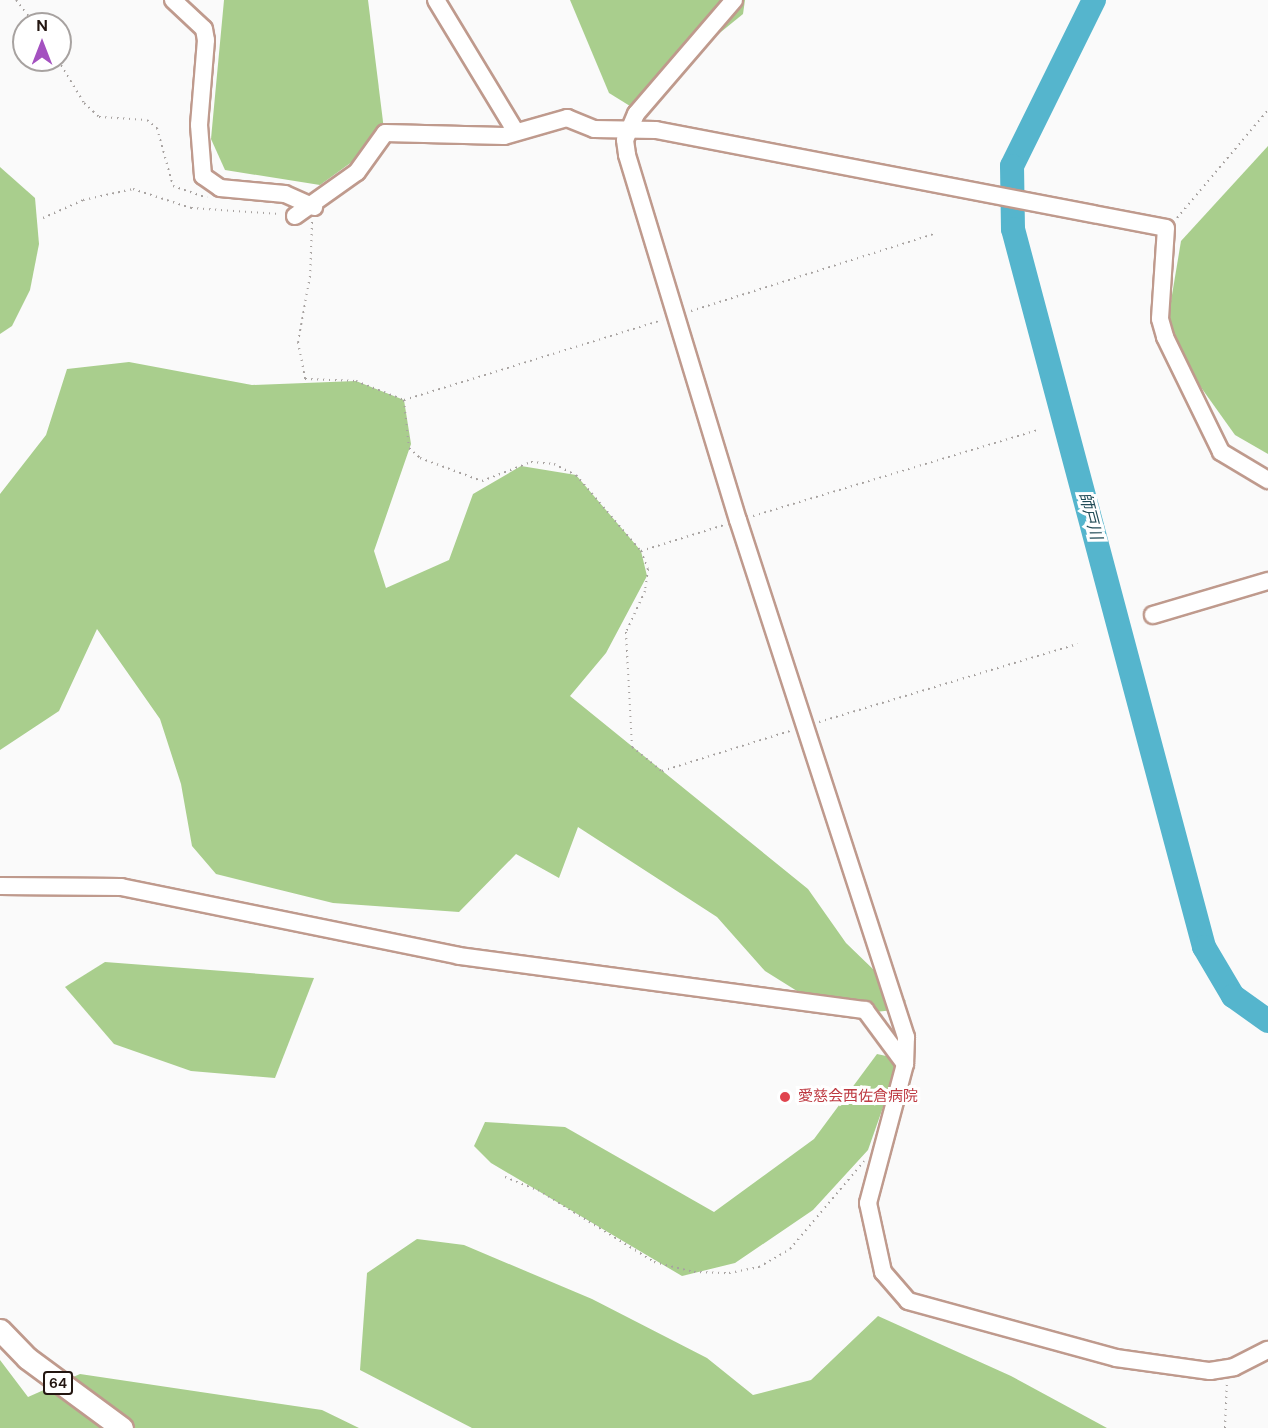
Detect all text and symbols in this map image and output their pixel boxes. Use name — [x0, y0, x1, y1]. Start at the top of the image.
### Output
north arrow — [12, 12, 72, 72]
text: N — [36, 15, 48, 36]
water label: 師戸川 — [1075, 490, 1105, 542]
marker: 愛慈会西佐倉病院 — [776, 1088, 794, 1106]
place label: 愛慈会西佐倉病院 — [798, 1088, 918, 1106]
road number: 64 — [43, 1372, 73, 1394]

